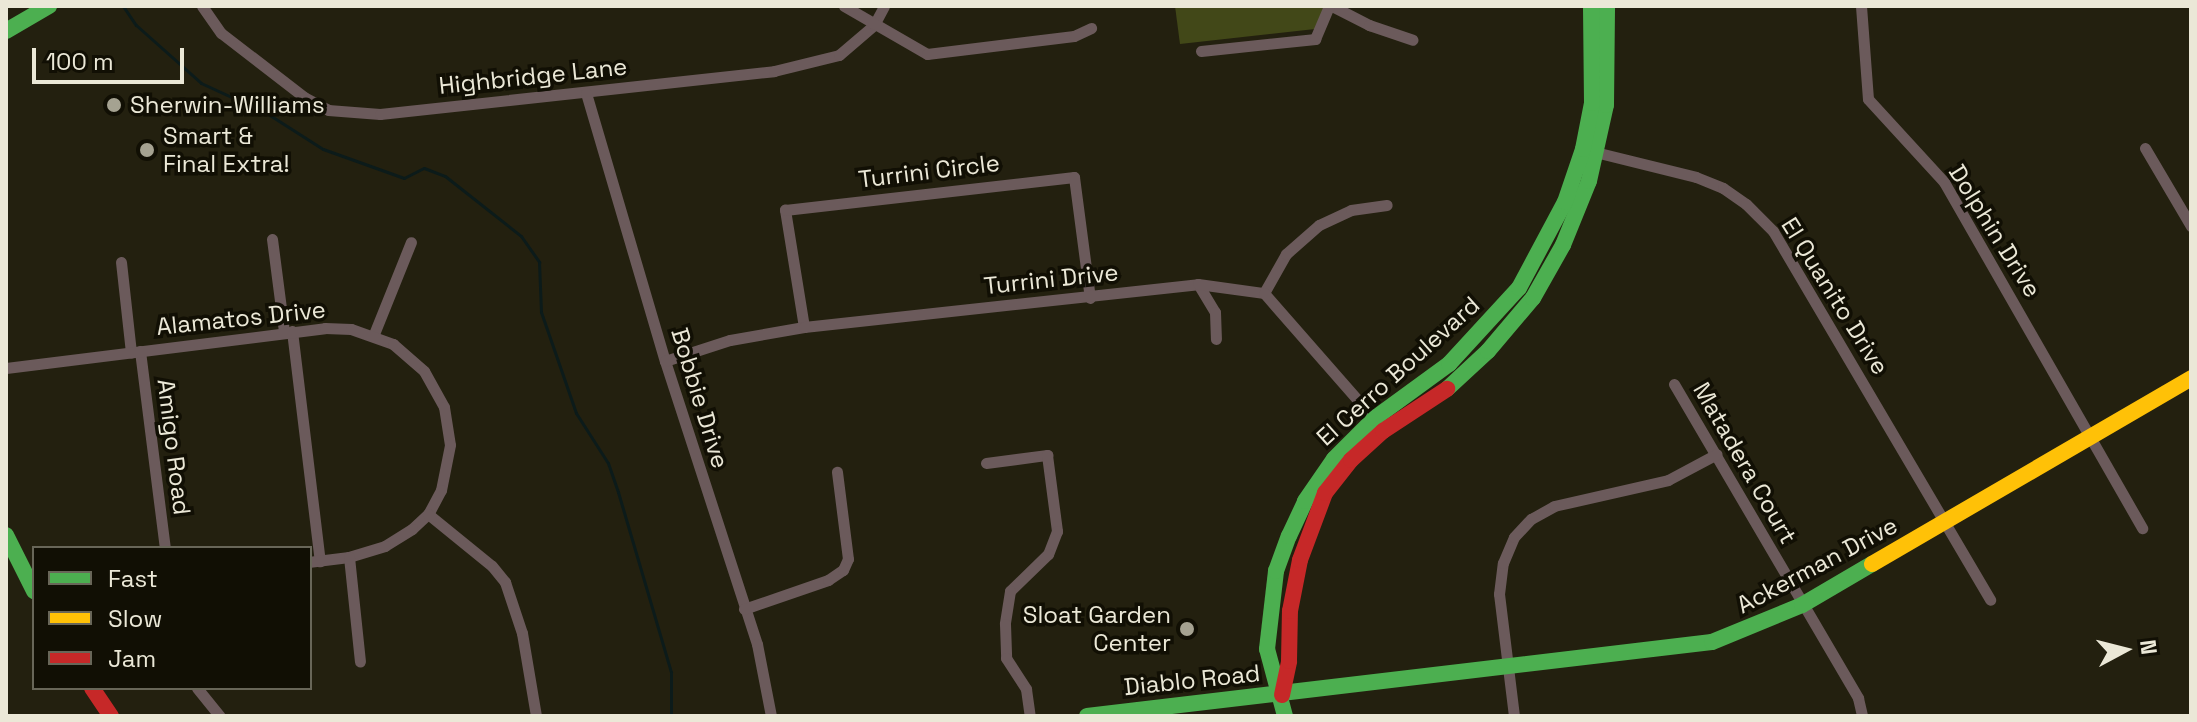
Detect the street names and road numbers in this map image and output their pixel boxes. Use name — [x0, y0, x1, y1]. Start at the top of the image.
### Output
street label: Highbridge Lane — [437, 52, 629, 100]
street label: Turrini Circle — [857, 148, 1001, 194]
street label: Dolphin Drive — [1943, 159, 2047, 303]
street label: El Quanito Drive — [1775, 212, 1895, 380]
street label: Turrini Drive — [982, 258, 1120, 300]
street label: El Cerro Boulevard — [1311, 290, 1485, 452]
street label: Alamatos Drive — [155, 295, 327, 341]
street label: Bobbie Drive — [665, 324, 735, 472]
street label: Amigo Road — [151, 377, 197, 517]
street label: Matadera Court — [1687, 377, 1803, 549]
street label: Ackerman Drive — [1732, 511, 1902, 619]
street label: Diablo Road — [1122, 659, 1262, 701]

